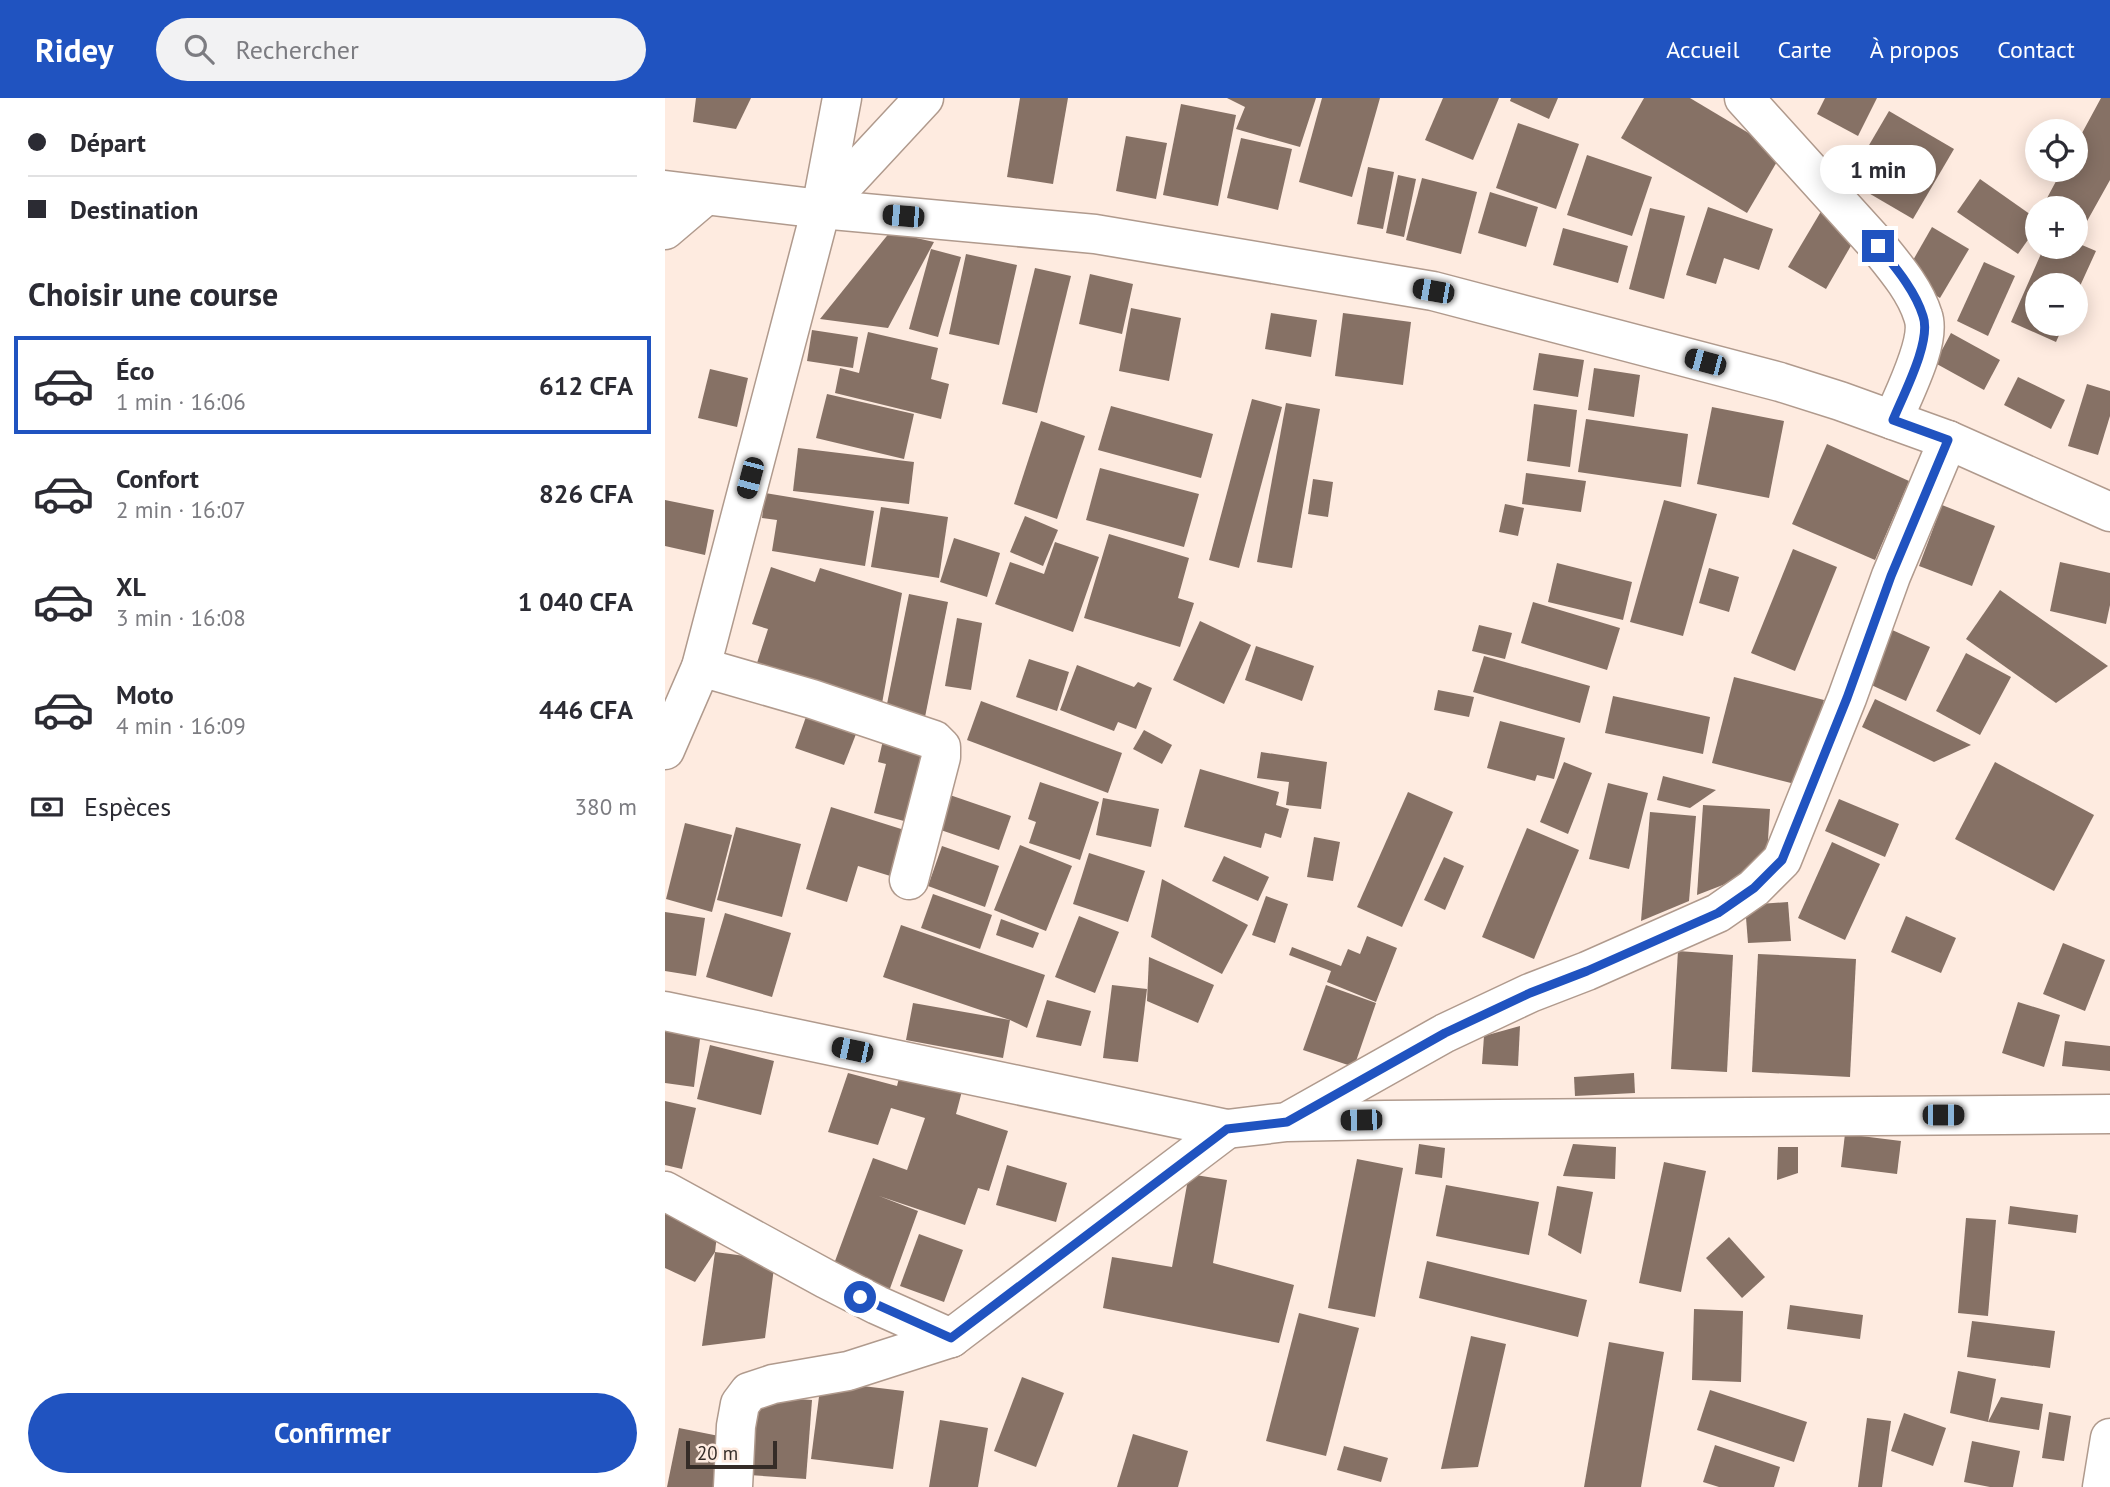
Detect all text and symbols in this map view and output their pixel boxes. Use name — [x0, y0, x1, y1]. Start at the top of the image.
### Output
search box — [156, 18, 646, 81]
text: Ridey — [35, 28, 114, 71]
icon: search — [180, 30, 218, 68]
text: Rechercher — [236, 33, 359, 66]
text: Accueil — [1666, 34, 1740, 65]
text: Carte — [1778, 34, 1832, 65]
text: À propos — [1870, 34, 1959, 65]
text: Contact — [1997, 34, 2075, 65]
map controls — [2025, 119, 2088, 336]
button: locate — [2025, 119, 2088, 182]
text: Départ — [70, 126, 146, 159]
callout: 1 min — [1820, 144, 1936, 194]
text: 1 min — [1850, 155, 1906, 184]
text: Destination — [70, 193, 198, 226]
button: + — [2025, 196, 2088, 259]
car — [882, 204, 925, 228]
route end — [1862, 230, 1894, 262]
text: Choisir une course — [28, 273, 278, 315]
button: − — [2025, 273, 2088, 336]
car — [1411, 277, 1456, 305]
car — [1682, 346, 1729, 378]
icon: car — [32, 354, 95, 417]
text: Éco — [116, 354, 154, 387]
text: 612 CFA — [539, 369, 633, 402]
text: 1 min · 16:06 — [116, 387, 246, 416]
car — [735, 455, 766, 501]
icon: car — [32, 462, 95, 525]
text: Confort — [116, 462, 199, 495]
text: 826 CFA — [539, 477, 633, 510]
text: 2 min · 16:07 — [116, 495, 246, 524]
icon: car — [32, 570, 95, 633]
text: XL — [116, 570, 146, 603]
text: 1 040 CFA — [518, 585, 633, 618]
text: 3 min · 16:08 — [116, 603, 246, 632]
icon: car — [32, 678, 95, 741]
text: Moto — [116, 678, 174, 711]
text: 446 CFA — [539, 693, 633, 726]
text: 4 min · 16:09 — [116, 711, 246, 740]
icon: cash — [28, 788, 66, 826]
text: Espèces — [84, 790, 171, 823]
text: 380 m — [575, 792, 637, 821]
car — [830, 1035, 875, 1065]
car — [1923, 1105, 1965, 1126]
car — [1340, 1109, 1383, 1131]
route start — [844, 1281, 876, 1313]
button: Confirmer — [28, 1393, 637, 1473]
scale bar — [686, 1438, 777, 1470]
text: 20 m — [697, 1441, 738, 1465]

